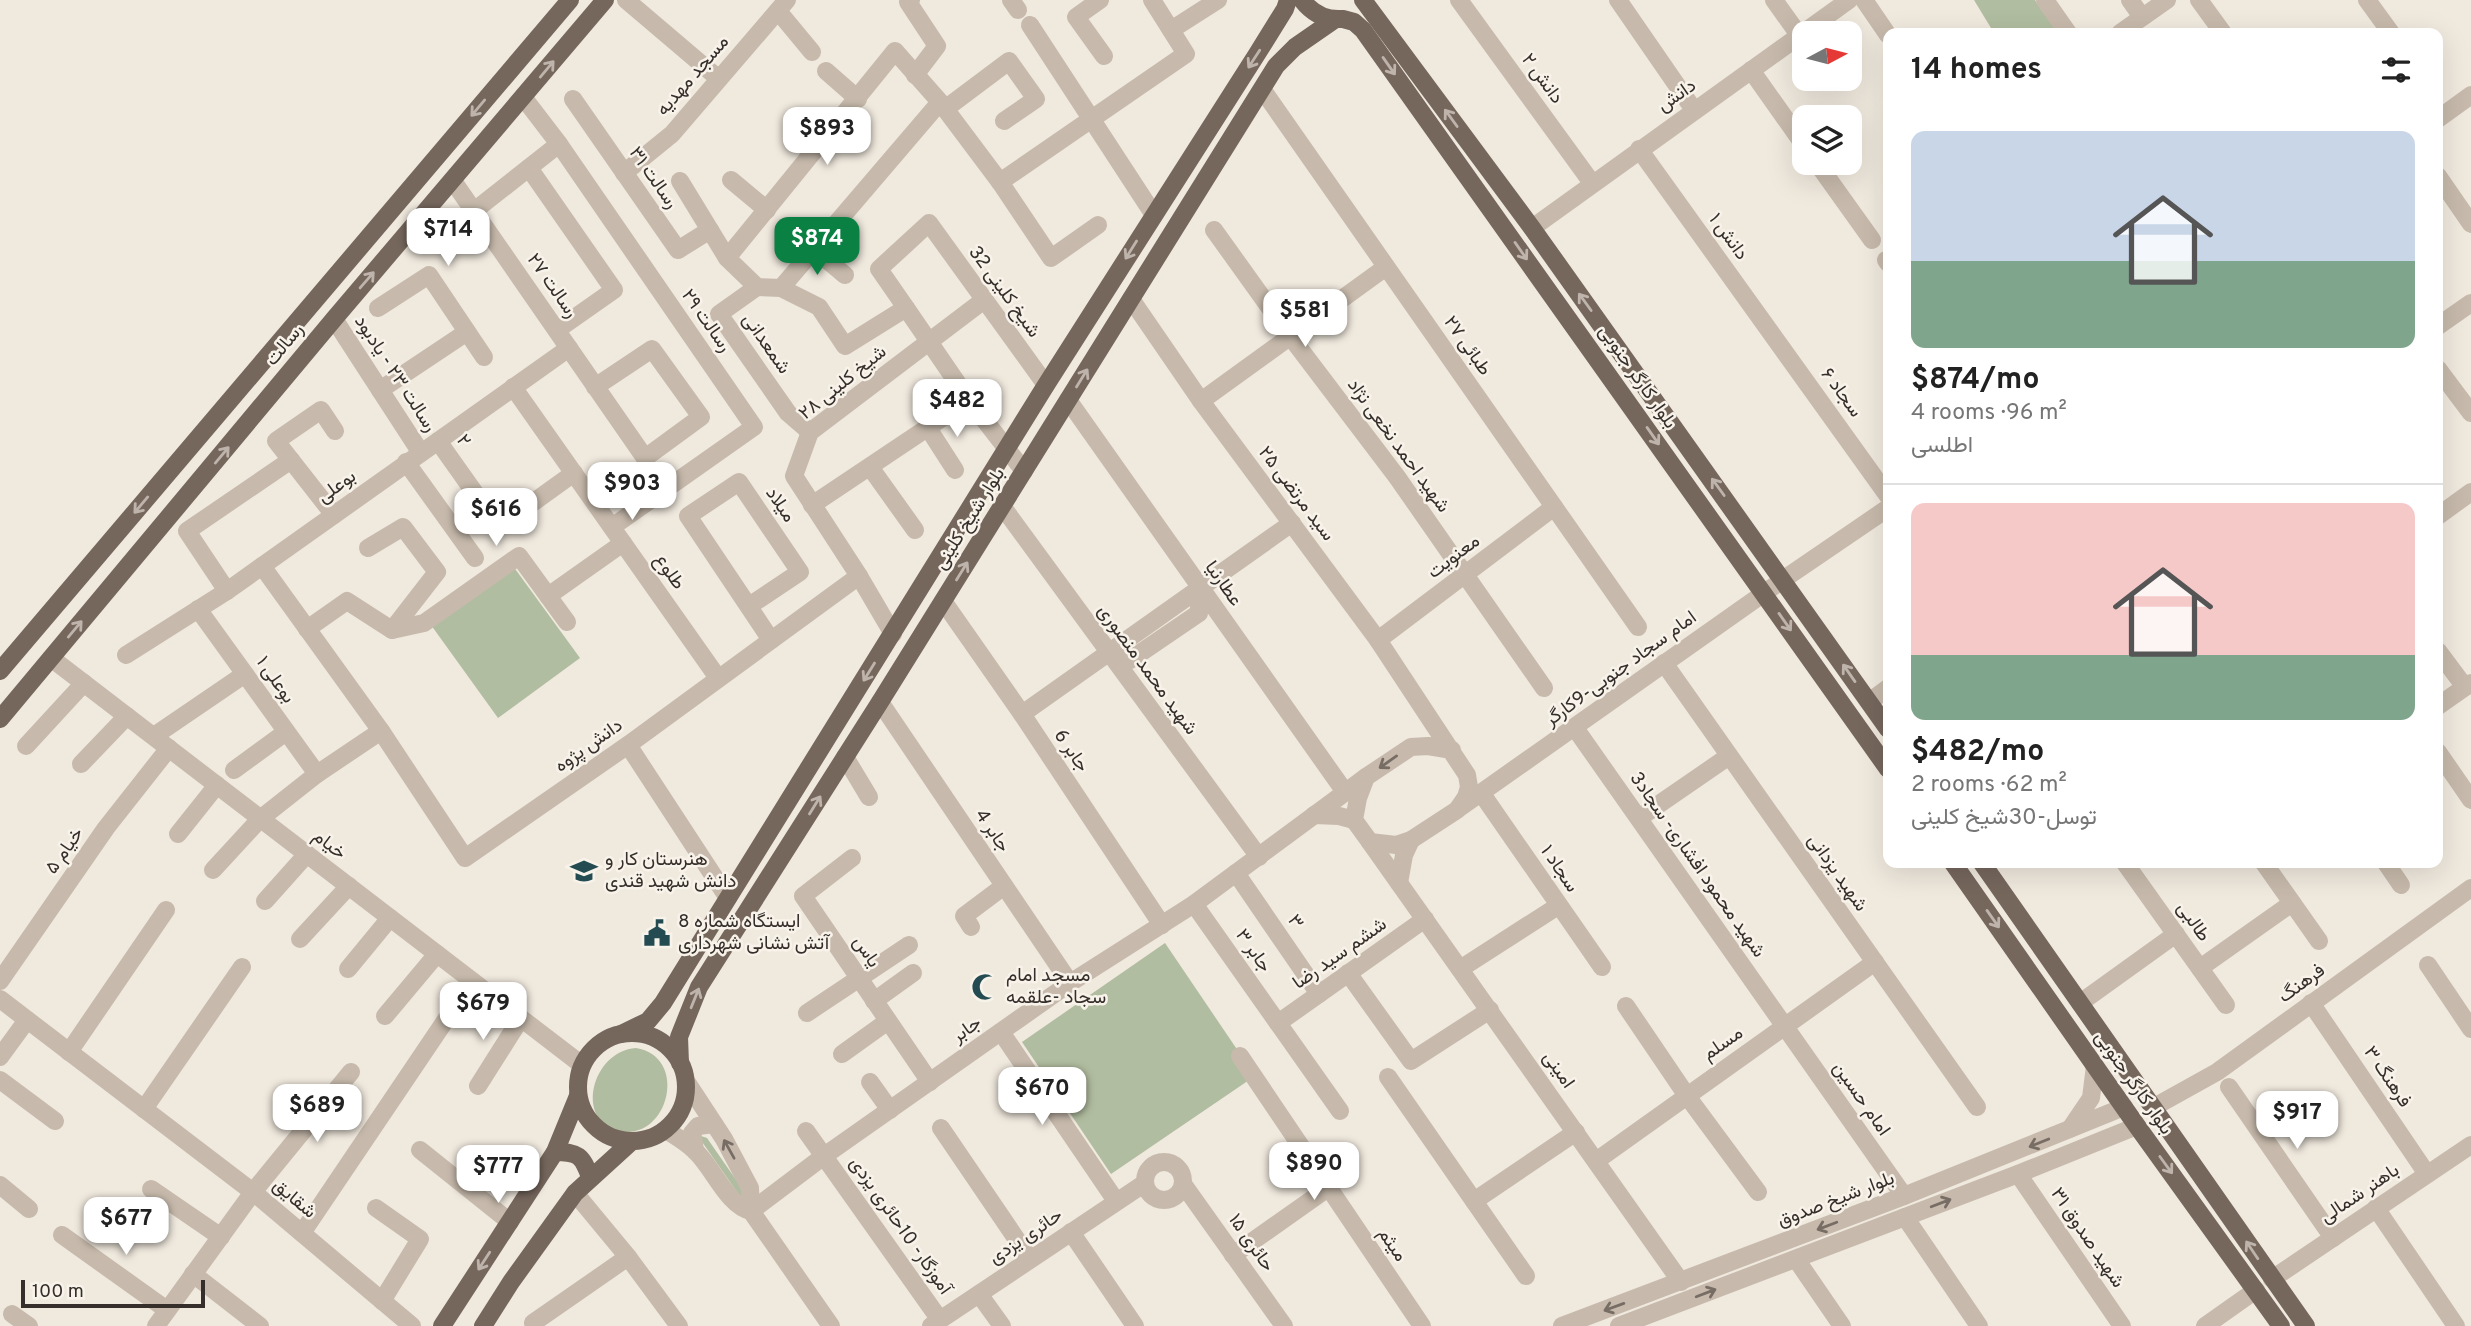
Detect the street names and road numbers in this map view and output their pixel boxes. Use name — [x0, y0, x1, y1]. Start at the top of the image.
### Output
street label: مسجد مهدیه — [651, 31, 735, 121]
street label: دانش ۲ — [1516, 49, 1568, 109]
street label: دانش — [1653, 74, 1701, 118]
street label: رسالت ۳۱ — [623, 142, 683, 214]
street label: دانش ۱ — [1703, 209, 1753, 265]
street label: شیخ کلینی 32 — [963, 241, 1045, 343]
street label: رسالت ۲۷ — [521, 249, 583, 323]
street label: رسالت ۲۹ — [676, 285, 736, 357]
street label: شمعدانی — [736, 309, 796, 379]
street label: رسالت ۲۳ - یادبود — [348, 311, 442, 437]
street label: طبائی ۲۷ — [1438, 311, 1496, 381]
street label: رسالت — [261, 319, 309, 371]
street label: بلوار کارگر جنوبی — [1592, 321, 1682, 433]
street label: شیخ کلینی ۲۸ — [794, 340, 892, 426]
street label: سجاد ۶ — [1815, 363, 1867, 423]
street label: شهید احمد نخعی نژاد — [1341, 374, 1455, 518]
street label: ۲ — [450, 430, 476, 452]
street label: ۲۵ سید مرتضی — [1252, 442, 1340, 546]
street label: بلوار شیخ کلینی — [929, 463, 1011, 575]
street label: بوعلی — [313, 465, 361, 509]
street label: میلاد — [760, 483, 800, 527]
street label: معنویت — [1423, 530, 1485, 584]
street label: طلوع — [648, 549, 690, 595]
street label: عطارنیا — [1199, 557, 1247, 611]
street label: شهید محمد منصوری — [1092, 600, 1202, 740]
street label: امام سجاد جنوبی-9کارگر — [1540, 606, 1702, 733]
street label: ۱ بوعلی — [250, 652, 300, 708]
street label: دانش پژوه — [550, 714, 628, 778]
street label: جابر 6 — [1048, 725, 1094, 777]
street label: شهید محمود افشاری- سجاد3 — [1624, 767, 1770, 963]
street label: جابر 4 — [969, 805, 1015, 857]
street label: خیام ۵ — [40, 823, 90, 879]
street label: خیام — [307, 825, 351, 865]
street label: شهید یزدانی — [1801, 829, 1873, 917]
street label: سجاد ۱ — [1535, 841, 1583, 897]
street label: طالبی — [2171, 897, 2215, 947]
street label: ۳ — [1282, 910, 1308, 934]
street label: ششم سید رضا — [1288, 913, 1392, 995]
street label: جابر ۳ — [1230, 925, 1276, 977]
street label: یاس — [847, 931, 885, 973]
street label: فرهنگ — [2274, 959, 2330, 1009]
street label: جابر — [947, 1011, 986, 1049]
street label: مسلم — [1698, 1021, 1748, 1067]
street label: بلوار کارگر جنوبی — [2088, 1027, 2178, 1139]
street label: فرهنگ ۳ — [2358, 1042, 2416, 1112]
street label: امینی — [1537, 1047, 1579, 1093]
street label: امام حسین — [1827, 1057, 1895, 1141]
street label: آموزگار- 10حائری یزدی — [844, 1152, 957, 1301]
street label: باهنر شمالی — [2316, 1159, 2404, 1229]
street label: بلوار شیخ صدوق — [1774, 1167, 1898, 1233]
street label: شقایق — [267, 1174, 321, 1224]
street label: شهید صدوق ۳۱ — [2045, 1183, 2129, 1293]
street label: حائری یزدی — [985, 1204, 1067, 1270]
street label: حائری ۱۵ — [1222, 1209, 1280, 1277]
street label: میثم — [1372, 1223, 1412, 1267]

